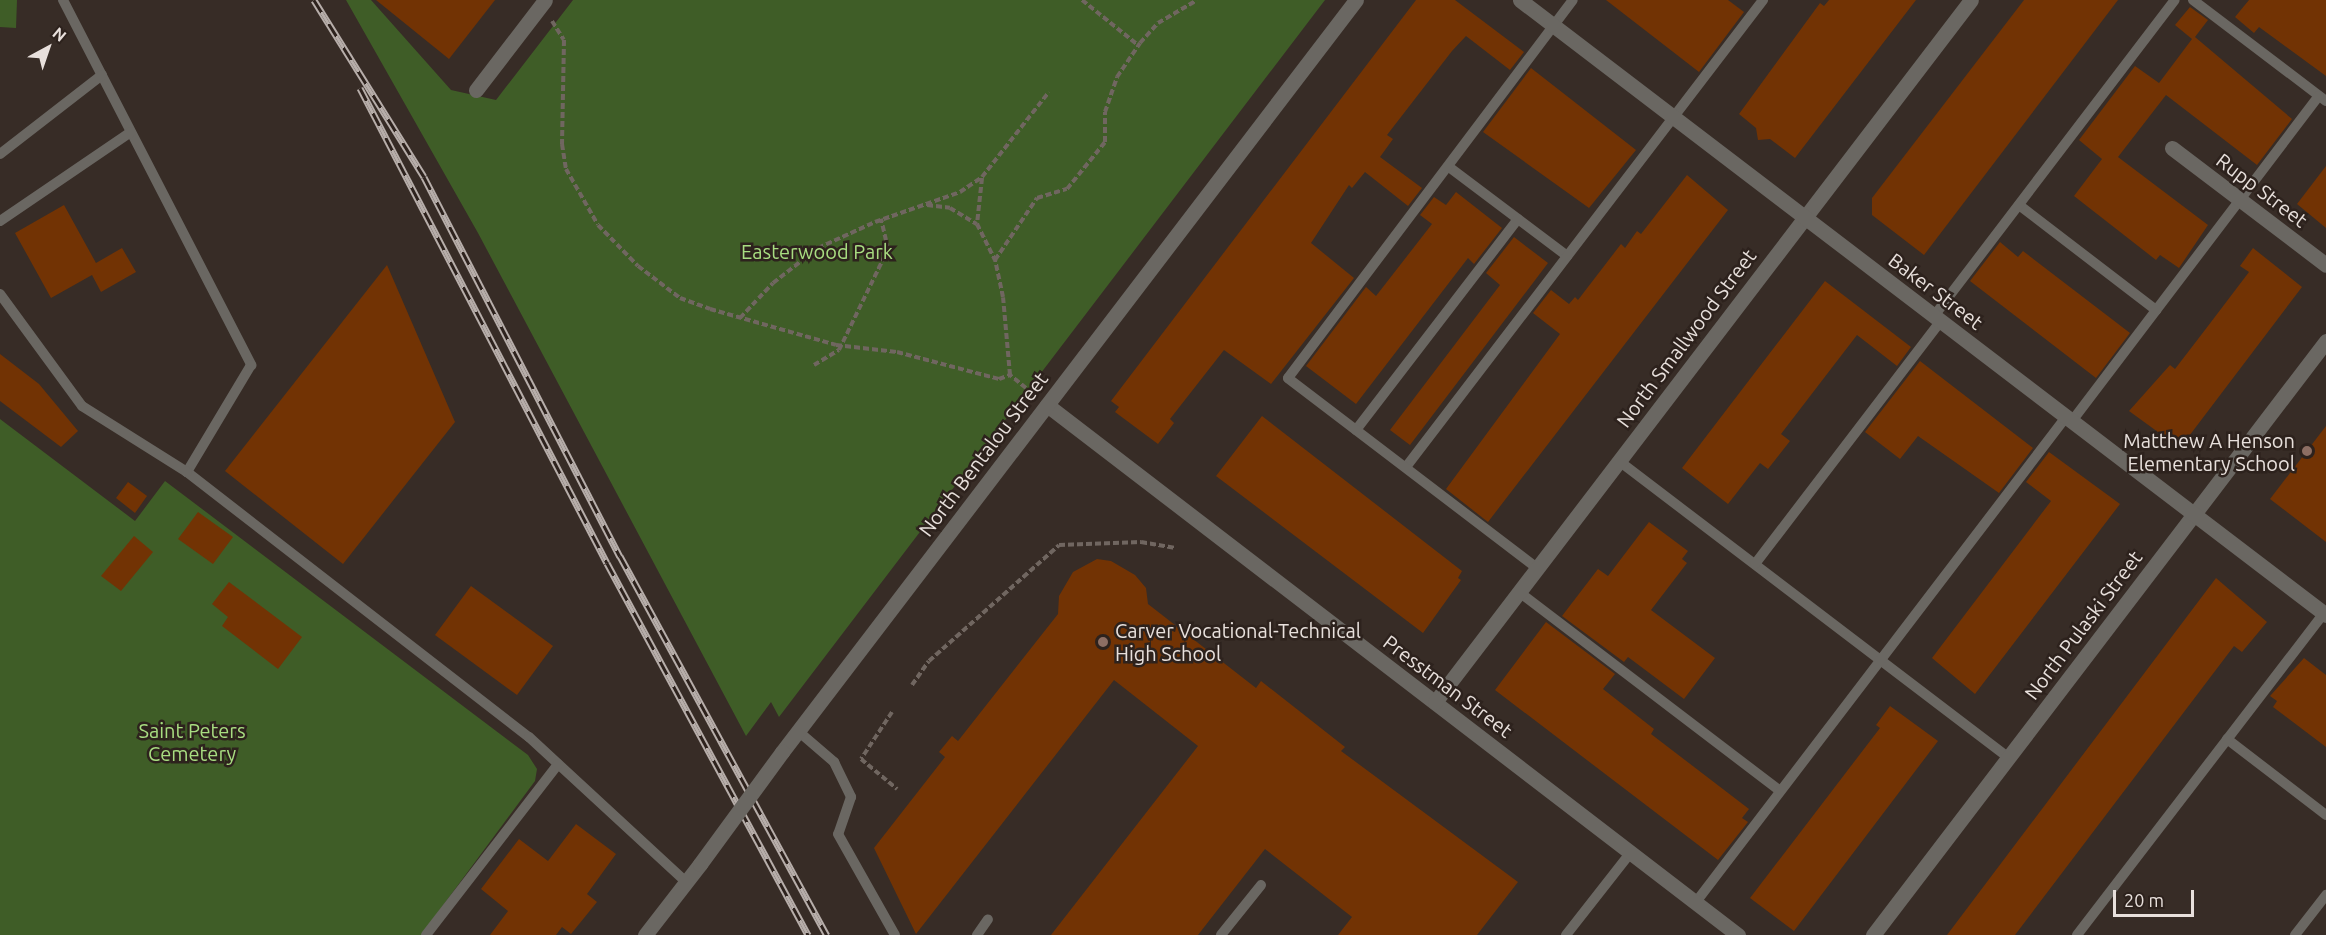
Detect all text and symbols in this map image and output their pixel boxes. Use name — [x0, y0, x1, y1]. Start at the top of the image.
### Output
north arrow — [18, 18, 78, 78]
text: N — [49, 23, 70, 45]
street label: Rupp Street — [2212, 148, 2312, 232]
park label: Easterwood Park — [741, 239, 893, 263]
street label: North Smallwood Street — [1611, 244, 1761, 432]
street label: Baker Street — [1884, 248, 1988, 334]
street label: North Bentalou Street — [913, 367, 1053, 541]
place label: Matthew A Henson Elementary School — [2123, 428, 2295, 475]
marker: Matthew A Henson Elementary School — [2300, 444, 2314, 458]
street label: North Pulaski Street — [2019, 546, 2147, 704]
place label: Carver Vocational-Technical High School — [1115, 618, 1361, 665]
street label: Presstman Street — [1379, 630, 1517, 742]
marker: Carver Vocational-Technical High School — [1096, 635, 1110, 649]
park label: Saint Peters Cemetery — [138, 719, 246, 766]
scale bar — [2116, 878, 2197, 916]
text: 20 m — [2124, 890, 2164, 910]

